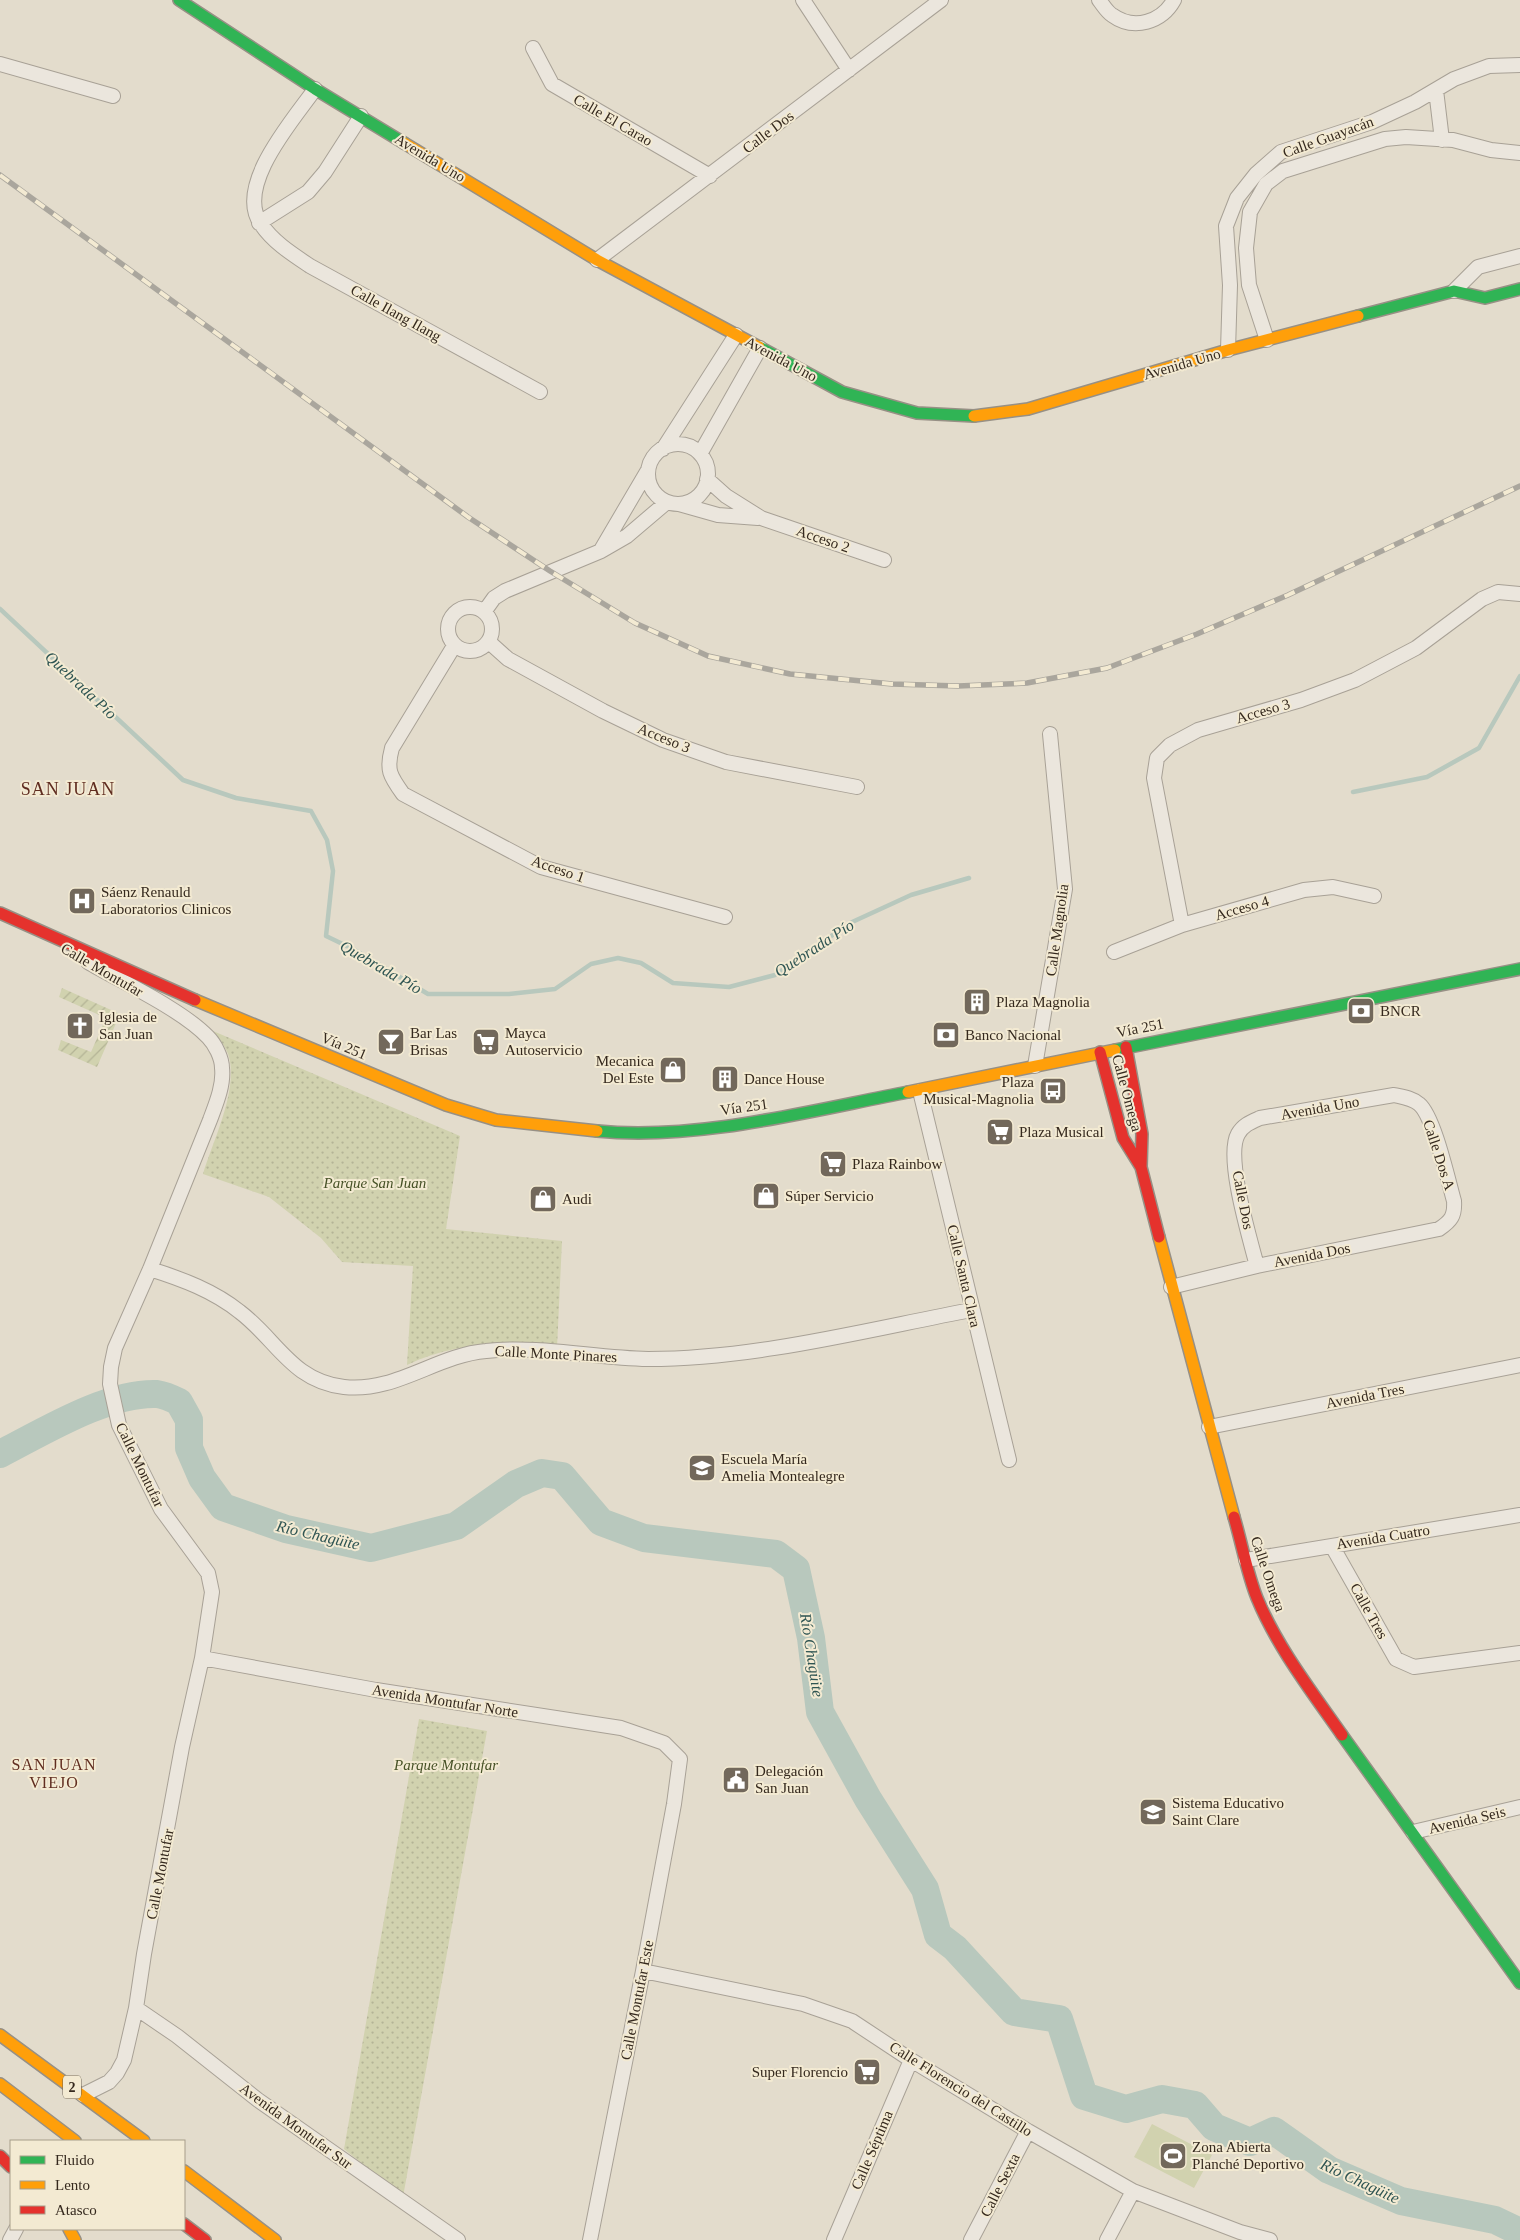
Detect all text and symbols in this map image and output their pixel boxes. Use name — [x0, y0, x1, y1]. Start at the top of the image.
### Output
street label: Calle El Carao — [571, 91, 655, 149]
street label: Calle Dos — [739, 108, 797, 156]
street label: Calle Guayacán — [1280, 113, 1376, 161]
street label: Avenida Uno — [392, 131, 468, 185]
street label: Calle Ilang Ilang — [348, 282, 444, 345]
street label: Avenida Uno — [742, 333, 820, 385]
street label: Avenida Uno — [1142, 345, 1222, 383]
street label: Acceso 2 — [794, 522, 852, 556]
water label: Quebrada Pío — [42, 648, 120, 722]
street label: Acceso 3 — [1234, 696, 1292, 726]
street label: Acceso 3 — [635, 720, 693, 756]
district label: SAN JUAN — [21, 779, 115, 799]
street label: Acceso 1 — [529, 852, 587, 886]
street label: Calle Magnolia — [1043, 883, 1071, 977]
place label: Sáenz Renauld Laboratorios Clinicos — [101, 884, 232, 917]
hospital icon: Sáenz Renauld Laboratorios Clinicos — [67, 886, 97, 916]
street label: Acceso 4 — [1213, 893, 1271, 923]
water label: Quebrada Pío — [771, 916, 857, 980]
water label: Quebrada Pío — [337, 937, 425, 997]
street label: Calle Montufar — [58, 940, 146, 1000]
building icon: Plaza Magnolia — [962, 987, 992, 1017]
place label: Plaza Magnolia — [996, 994, 1090, 1010]
bank icon: BNCR — [1346, 996, 1376, 1026]
place label: BNCR — [1380, 1003, 1421, 1019]
place label: Iglesia de San Juan — [99, 1009, 157, 1042]
church icon: Iglesia de San Juan — [65, 1011, 95, 1041]
street label: Vía 251 — [1115, 1016, 1165, 1040]
bank icon: Banco Nacional — [931, 1020, 961, 1050]
place label: Bar Las Brisas — [410, 1025, 457, 1058]
place label: Mayca Autoservicio — [505, 1025, 582, 1058]
bar icon: Bar Las Brisas — [376, 1027, 406, 1057]
supermarket icon: Mayca Autoservicio — [471, 1027, 501, 1057]
place label: Banco Nacional — [965, 1027, 1061, 1043]
street label: Vía 251 — [319, 1029, 369, 1063]
place label: Mecanica Del Este — [596, 1053, 654, 1086]
street label: Calle Omega — [1109, 1053, 1145, 1133]
shop icon: Mecanica Del Este — [658, 1055, 688, 1085]
building icon: Dance House — [710, 1064, 740, 1094]
place label: Dance House — [744, 1071, 825, 1087]
place label: Plaza Musical-Magnolia — [923, 1074, 1034, 1107]
bus stop icon: Plaza Musical-Magnolia — [1038, 1076, 1068, 1106]
street label: Avenida Uno — [1280, 1093, 1360, 1123]
street label: Vía 251 — [719, 1096, 769, 1118]
supermarket icon: Plaza Musical — [985, 1117, 1015, 1147]
street label: Calle Dos A — [1420, 1118, 1458, 1192]
place label: Plaza Musical — [1019, 1124, 1104, 1140]
supermarket icon: Plaza Rainbow — [818, 1149, 848, 1179]
place label: Plaza Rainbow — [852, 1156, 943, 1172]
street label: Calle Dos — [1229, 1169, 1257, 1231]
park label: Parque San Juan — [323, 1175, 426, 1191]
shop icon: Súper Servicio — [751, 1181, 781, 1211]
shop icon: Audi — [528, 1184, 558, 1214]
place label: Súper Servicio — [785, 1188, 874, 1204]
place label: Audi — [562, 1191, 592, 1207]
street label: Calle Santa Clara — [944, 1223, 984, 1329]
street label: Avenida Dos — [1272, 1240, 1352, 1270]
street label: Calle Monte Pinares — [494, 1343, 618, 1365]
street label: Avenida Tres — [1325, 1381, 1406, 1411]
street label: Calle Montufar — [113, 1420, 167, 1510]
place label: Escuela María Amelia Montealegre — [721, 1451, 845, 1484]
school or university icon: Escuela María Amelia Montealegre — [687, 1453, 717, 1483]
water label: Río Chagüite — [274, 1517, 361, 1554]
street label: Avenida Cuatro — [1335, 1522, 1431, 1552]
street label: Calle Omega — [1248, 1534, 1288, 1614]
street label: Calle Tres — [1347, 1580, 1391, 1642]
water label: Río Chagüite — [796, 1611, 827, 1698]
street label: Avenida Montufar Norte — [371, 1682, 520, 1721]
district label: SAN JUAN VIEJO — [12, 1756, 96, 1791]
park label: Parque Montufar — [393, 1757, 498, 1773]
place label: Delegación San Juan — [755, 1763, 824, 1796]
public building icon: Delegación San Juan — [721, 1765, 751, 1795]
place label: Sistema Educativo Saint Clare — [1172, 1795, 1284, 1828]
school or university icon: Sistema Educativo Saint Clare — [1138, 1797, 1168, 1827]
street label: Avenida Seis — [1427, 1803, 1507, 1837]
street label: Calle Montufar — [143, 1827, 177, 1921]
street label: Calle Montufar Este — [618, 1938, 657, 2061]
street label: Calle Florencio del Castillo — [887, 2038, 1035, 2140]
supermarket icon: Super Florencio — [852, 2057, 882, 2087]
place label: Super Florencio — [752, 2064, 848, 2080]
road number: 2 — [63, 2076, 81, 2098]
street label: Avenida Montufar Sur — [237, 2080, 355, 2172]
street label: Calle Séptima — [848, 2108, 896, 2192]
place label: Zona Abierta Planché Deportivo — [1192, 2139, 1304, 2172]
legend — [10, 2140, 185, 2230]
sports icon: Zona Abierta Planché Deportivo — [1158, 2141, 1188, 2171]
street label: Calle Sexta — [977, 2150, 1023, 2219]
text: Fluido — [55, 2152, 94, 2168]
water label: Río Chagüite — [1317, 2155, 1402, 2208]
text: Lento — [55, 2177, 90, 2193]
text: Atasco — [55, 2202, 97, 2218]

